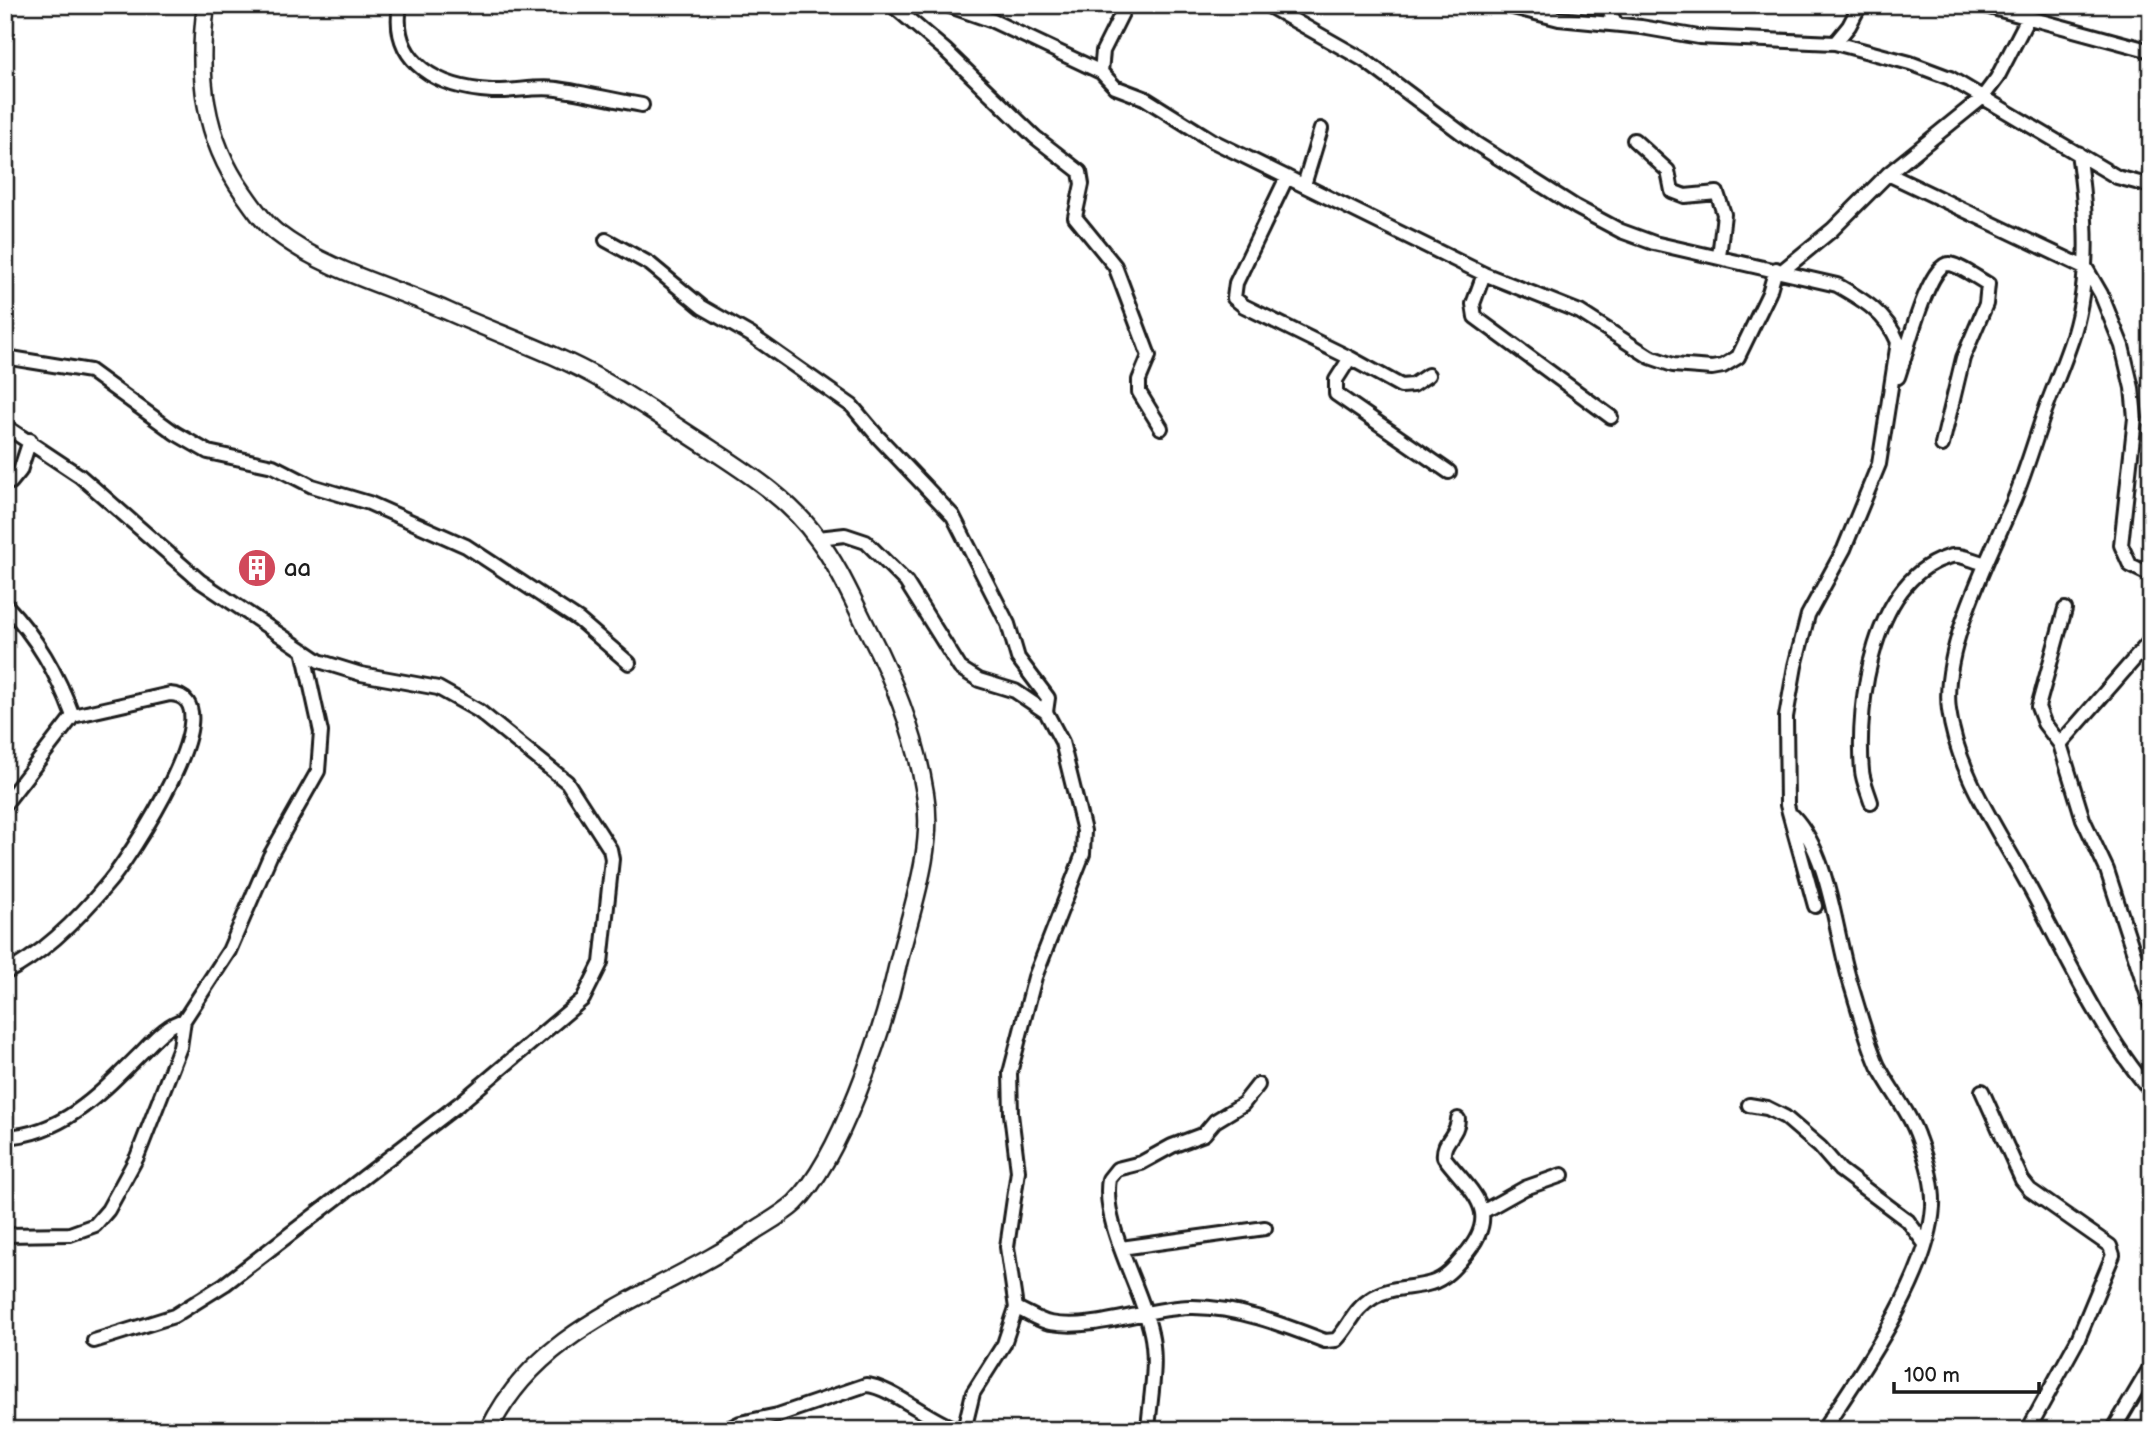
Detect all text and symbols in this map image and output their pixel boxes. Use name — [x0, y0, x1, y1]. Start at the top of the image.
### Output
building icon: aa — [236, 547, 278, 589]
place label: aa — [284, 554, 311, 583]
scale bar — [1894, 1351, 2039, 1395]
text: 100 m — [1904, 1363, 1960, 1388]

